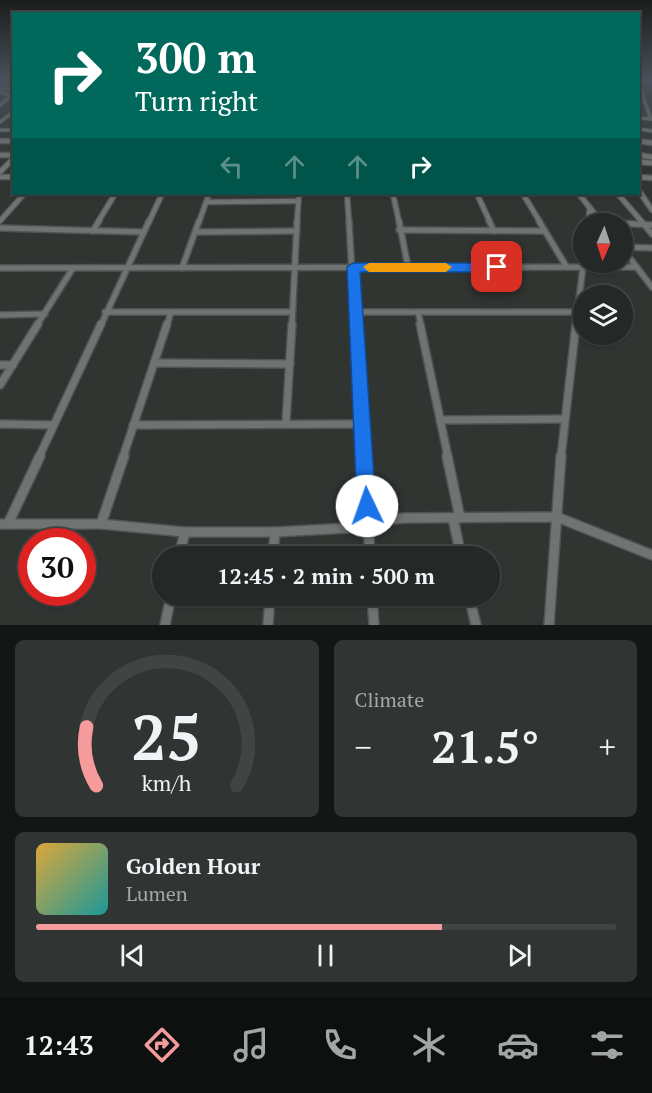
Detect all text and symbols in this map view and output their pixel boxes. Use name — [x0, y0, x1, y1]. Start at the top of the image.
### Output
text: 300 m — [135, 29, 256, 85]
icon: right — [36, 36, 114, 114]
text: Turn right — [135, 83, 258, 119]
icon: left — [215, 150, 248, 183]
icon: ahead — [278, 150, 311, 183]
icon: ahead — [341, 150, 374, 183]
icon: right — [404, 150, 437, 183]
north arrow — [573, 213, 633, 273]
map controls — [573, 213, 633, 345]
pin — [471, 241, 522, 292]
icon: arrive — [480, 250, 513, 283]
button: layers — [573, 285, 633, 345]
position arrow — [335, 474, 399, 538]
speed limit sign: 30 — [18, 528, 96, 606]
text: 12:45 · 2 min · 500 m — [217, 561, 435, 590]
text: Climate — [355, 686, 424, 713]
text: 25 — [131, 695, 202, 778]
text: 21.5° — [431, 716, 539, 776]
text: − — [355, 725, 372, 768]
text: + — [598, 725, 616, 768]
text: km/h — [142, 769, 192, 797]
text: Golden Hour — [126, 851, 260, 880]
text: Lumen — [126, 880, 188, 907]
icon: previous — [116, 939, 149, 972]
icon: pause — [309, 939, 342, 972]
icon: next — [503, 939, 536, 972]
icon: directions — [141, 1024, 183, 1066]
icon: music — [230, 1024, 272, 1066]
icon: phone — [319, 1024, 361, 1066]
icon: climate — [408, 1024, 450, 1066]
icon: car — [497, 1024, 539, 1066]
icon: filters — [586, 1024, 628, 1066]
text: 12:43 — [24, 1027, 94, 1063]

